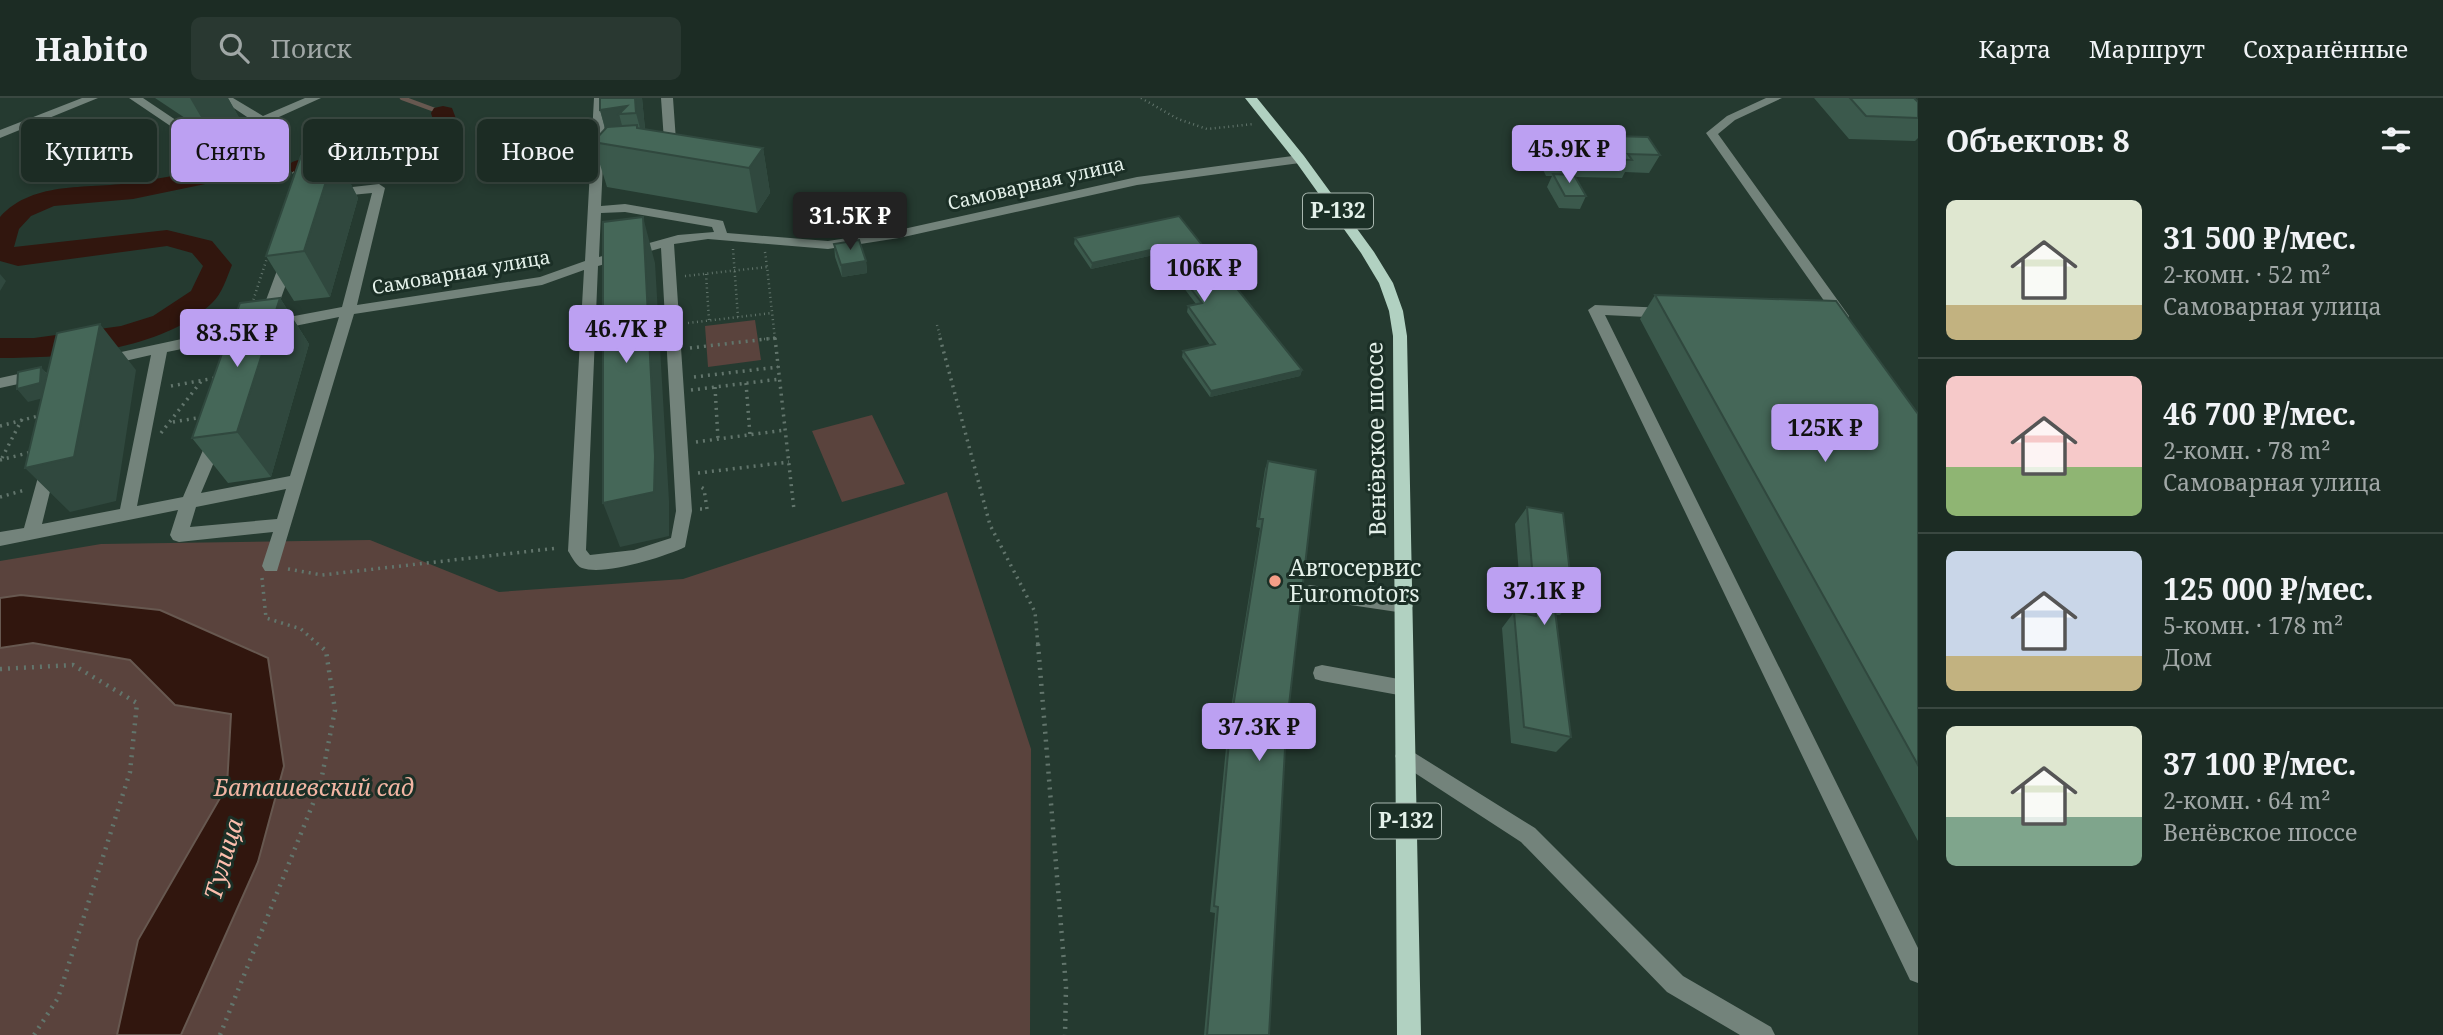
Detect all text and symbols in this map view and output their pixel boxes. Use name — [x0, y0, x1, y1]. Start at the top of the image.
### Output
search box — [191, 17, 681, 80]
text: Habito — [35, 26, 149, 71]
icon: search — [215, 29, 253, 67]
text: Поиск — [271, 30, 352, 66]
text: Карта — [1979, 32, 2051, 65]
text: Маршрут — [2089, 32, 2205, 65]
text: Сохранённые — [2243, 32, 2408, 65]
chip: Купить — [21, 119, 157, 182]
chip: Снять — [171, 119, 289, 182]
chip: Фильтры — [303, 119, 463, 182]
chip: Новое — [477, 119, 598, 182]
text: Объектов: 8 — [1946, 120, 2130, 161]
icon: filters — [2377, 121, 2415, 159]
pin: 45.9K ₽ — [1504, 126, 1634, 185]
text: 45.9K ₽ — [1528, 132, 1610, 164]
street label: Самоварная улица — [945, 150, 1127, 216]
pin: 31.5K ₽ — [785, 192, 915, 252]
road number: Р-132 — [1303, 194, 1373, 228]
text: 31.5K ₽ — [809, 199, 891, 231]
text: 31 500 ₽/мес. — [2163, 217, 2357, 258]
icon: home — [2002, 228, 2086, 312]
street label: Самоварная улица — [370, 244, 552, 300]
pin: 106K ₽ — [1147, 244, 1261, 304]
text: 106K ₽ — [1166, 251, 1242, 283]
text: 2-комн. · 52 m² — [2163, 258, 2330, 290]
text: Самоварная улица — [2163, 290, 2382, 322]
pin: 46.7K ₽ — [561, 306, 691, 365]
pin: 83.5K ₽ — [172, 310, 302, 369]
text: 46.7K ₽ — [585, 312, 667, 344]
text: 83.5K ₽ — [196, 316, 278, 348]
street label: Венёвское шоссе — [1357, 342, 1393, 536]
text: 46 700 ₽/мес. — [2163, 393, 2357, 434]
pin: 125K ₽ — [1768, 404, 1882, 464]
icon: home — [2002, 404, 2086, 488]
text: 125K ₽ — [1787, 411, 1863, 443]
text: 2-комн. · 78 m² — [2163, 434, 2330, 466]
text: Самоварная улица — [2163, 466, 2382, 498]
place label: Автосервис Euromotors — [1289, 551, 1421, 609]
pin: 37.1K ₽ — [1479, 568, 1609, 627]
text: 125 000 ₽/мес. — [2163, 568, 2374, 609]
marker: Автосервис Euromotors — [1267, 573, 1283, 589]
text: 37.1K ₽ — [1503, 574, 1585, 606]
icon: home — [2002, 579, 2086, 663]
text: 5-комн. · 178 m² — [2163, 609, 2343, 641]
text: Дом — [2163, 641, 2212, 673]
pin: 37.3K ₽ — [1194, 704, 1324, 763]
text: 37.3K ₽ — [1218, 710, 1300, 742]
text: 37 100 ₽/мес. — [2163, 743, 2357, 784]
icon: home — [2002, 754, 2086, 838]
park label: Баташевский сад — [213, 771, 414, 803]
text: 2-комн. · 64 m² — [2163, 784, 2330, 816]
road number: Р-132 — [1371, 804, 1441, 838]
water label: Тулица — [195, 814, 250, 903]
text: Венёвское шоссе — [2163, 816, 2357, 848]

